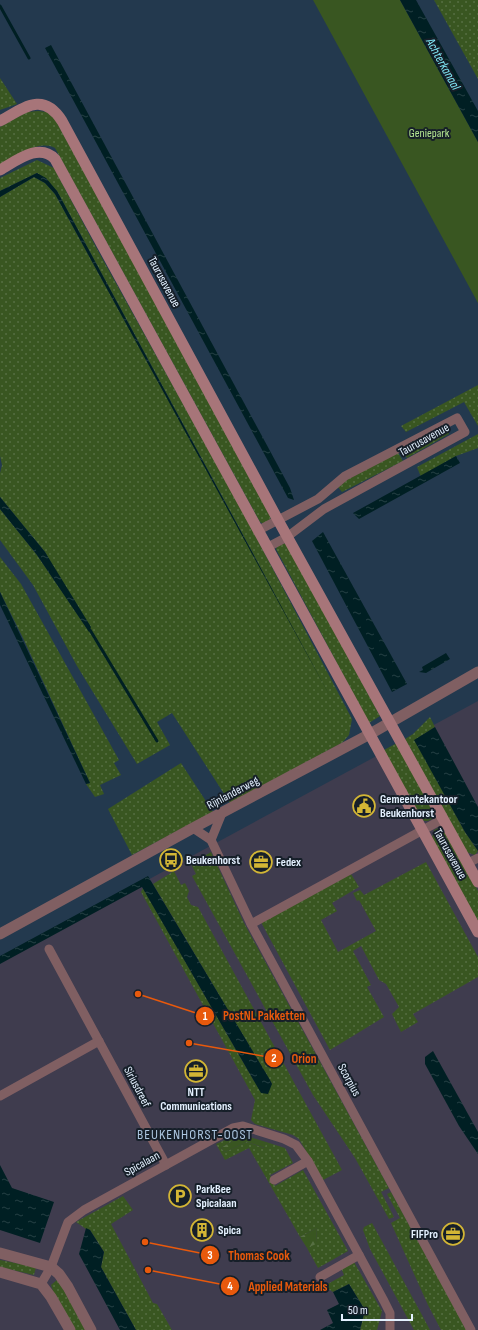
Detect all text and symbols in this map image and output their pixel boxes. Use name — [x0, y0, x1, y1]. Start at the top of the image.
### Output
water label: Achterkanaal — [422, 34, 464, 93]
park label: Geniepark — [409, 126, 450, 141]
street label: Taurusavenue — [144, 254, 184, 310]
street label: Taurusavenue — [396, 420, 452, 460]
street label: Rijnlanderweg — [204, 773, 262, 813]
place label: Gemeentekantoor Beukenhorst — [380, 792, 458, 821]
public building icon: Gemeentekantoor Beukenhorst — [351, 793, 377, 819]
street label: Taurusavenue — [430, 826, 470, 882]
bus stop icon: Beukenhorst — [158, 847, 184, 873]
office icon: Fedex — [248, 849, 274, 875]
place label: Beukenhorst — [186, 853, 240, 868]
place label: Fedex — [276, 855, 301, 870]
callout: PostNL Pakketten — [195, 1003, 313, 1028]
text: PostNL Pakketten — [223, 1008, 305, 1024]
text: 1 — [203, 1009, 208, 1024]
callout: Orion — [264, 1046, 324, 1071]
text: 2 — [271, 1051, 277, 1066]
text: Orion — [292, 1051, 317, 1067]
office icon: NTT Communications — [183, 1058, 209, 1084]
street label: Scorpius — [334, 1061, 364, 1099]
street label: Siriusdreef — [120, 1064, 154, 1110]
place label: NTT Communications — [160, 1085, 232, 1114]
district label: BEUKENHORST-OOST — [137, 1126, 253, 1143]
street label: Spicalaan — [122, 1148, 162, 1180]
place label: ParkBee Spicalaan — [196, 1182, 237, 1211]
parking icon: ParkBee Spicalaan — [167, 1183, 193, 1209]
building icon: Spica — [189, 1217, 215, 1243]
office icon: FIFPro — [440, 1221, 466, 1247]
place label: Spica — [218, 1223, 241, 1238]
place label: FIFPro — [411, 1227, 438, 1242]
callout: Thomas Cook — [200, 1243, 298, 1268]
text: 3 — [207, 1248, 213, 1263]
text: Thomas Cook — [228, 1248, 290, 1264]
callout: Applied Materials — [220, 1274, 336, 1299]
text: 4 — [227, 1279, 233, 1294]
text: Applied Materials — [247, 1279, 328, 1295]
scale bar — [342, 1296, 412, 1322]
text: 50 m — [348, 1303, 368, 1318]

